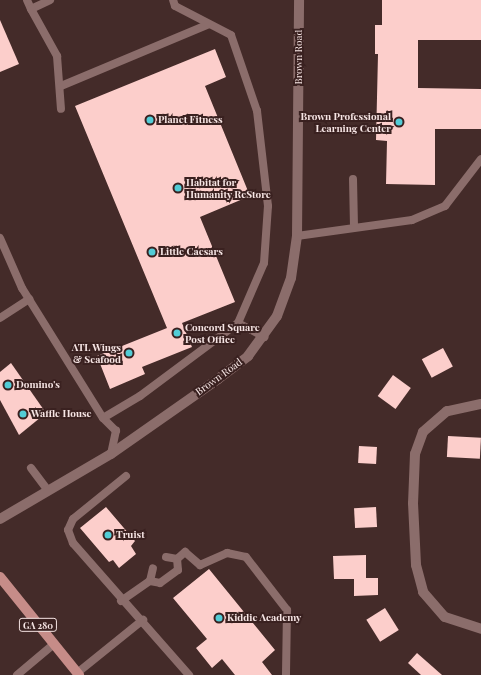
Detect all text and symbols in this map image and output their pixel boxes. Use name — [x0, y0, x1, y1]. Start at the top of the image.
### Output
street label: Brown Road — [293, 30, 305, 84]
place label: Brown Professional Learning Center — [300, 110, 391, 134]
place label: Planet Fitness — [158, 114, 223, 126]
marker: Planet Fitness — [145, 115, 155, 125]
marker: Brown Professional Learning Center — [394, 117, 404, 127]
place label: Habitat for Humanity ReStore — [186, 176, 271, 200]
marker: Habitat for Humanity ReStore — [173, 183, 183, 193]
place label: Little Caesars — [160, 246, 223, 258]
marker: Little Caesars — [147, 247, 157, 257]
place label: Concord Square Post Office — [185, 321, 260, 344]
marker: Concord Square Post Office — [172, 328, 182, 338]
place label: ATL Wings & Seafood — [71, 341, 121, 364]
marker: ATL Wings & Seafood — [124, 348, 134, 358]
street label: Brown Road — [193, 356, 245, 398]
place label: Domino's — [16, 379, 60, 391]
marker: Domino's — [3, 380, 13, 390]
place label: Waffle House — [31, 408, 92, 420]
marker: Waffle House — [18, 409, 28, 419]
place label: Truist — [116, 529, 145, 541]
marker: Truist — [103, 530, 113, 540]
place label: Kiddie Academy — [227, 612, 302, 624]
marker: Kiddie Academy — [214, 613, 224, 623]
road number: GA 280 — [18, 618, 58, 632]

